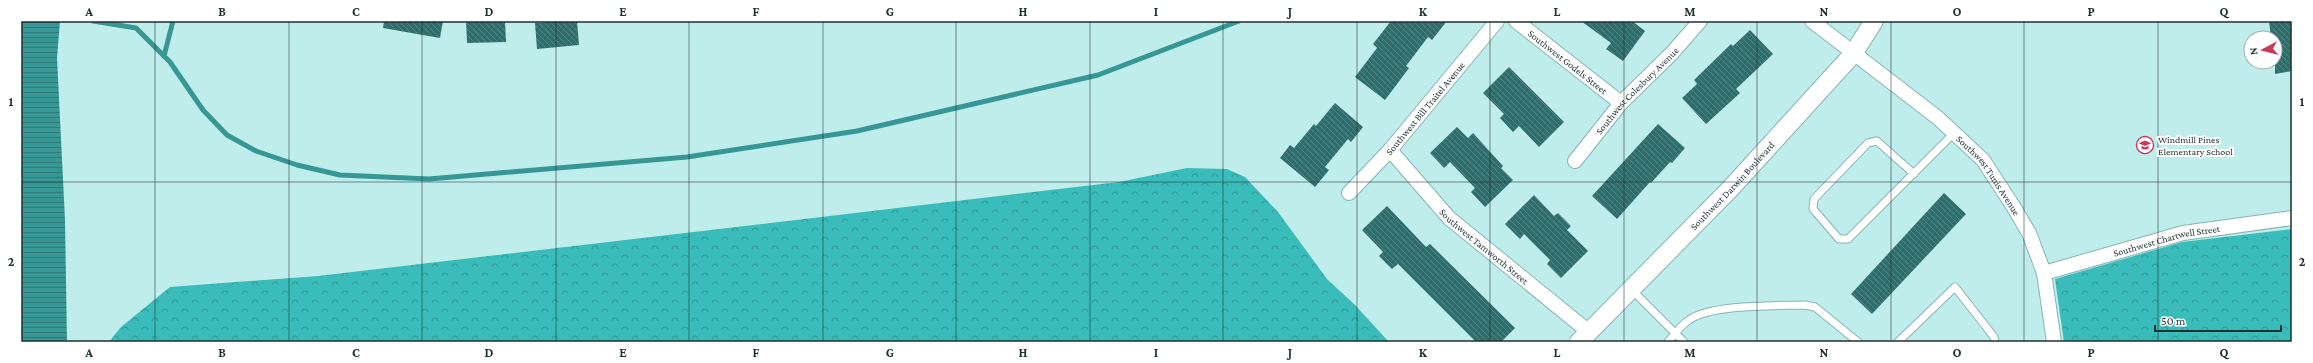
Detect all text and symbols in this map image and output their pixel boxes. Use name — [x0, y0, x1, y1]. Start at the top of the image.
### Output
text: A — [84, 4, 93, 19]
text: B — [218, 4, 226, 19]
text: C — [352, 4, 360, 19]
text: D — [485, 4, 494, 19]
text: E — [619, 4, 627, 19]
text: F — [753, 4, 760, 19]
text: G — [886, 4, 894, 19]
text: H — [1019, 4, 1028, 19]
text: I — [1154, 4, 1158, 19]
text: J — [1286, 4, 1292, 19]
text: K — [1419, 4, 1428, 19]
text: L — [1554, 4, 1561, 19]
text: M — [1684, 4, 1696, 19]
text: N — [1820, 4, 1829, 19]
text: O — [1953, 4, 1962, 19]
text: P — [2087, 4, 2095, 19]
text: Q — [2220, 4, 2230, 19]
street label: Southwest Godels Street — [1526, 27, 1610, 96]
north arrow — [2243, 30, 2283, 70]
street label: Southwest Colesbury Avenue — [1593, 44, 1681, 136]
text: N — [2247, 46, 2259, 56]
street label: Southwest Bill Traitel Avenue — [1383, 59, 1467, 157]
text: 1 — [9, 94, 14, 109]
text: 1 — [2300, 94, 2305, 109]
street label: Southwest Tunis Avenue — [1955, 133, 2023, 218]
place label: Windmill Pines Elementary School — [2158, 134, 2233, 157]
school or university icon: Windmill Pines Elementary School — [2135, 135, 2155, 155]
street label: Southwest Darwin Boulevard — [1688, 138, 1777, 232]
street label: Southwest Tamworth Street — [1438, 206, 1531, 286]
street label: Southwest Chartwell Street — [2112, 222, 2221, 258]
text: 2 — [8, 254, 15, 269]
text: 2 — [2299, 254, 2306, 269]
scale bar — [2155, 307, 2281, 333]
text: 50 m — [2161, 314, 2186, 328]
text: A — [84, 345, 93, 360]
text: B — [218, 345, 226, 360]
text: C — [352, 345, 360, 360]
text: D — [485, 345, 494, 360]
text: E — [619, 345, 627, 360]
text: F — [753, 345, 760, 360]
text: G — [886, 345, 894, 360]
text: H — [1019, 345, 1028, 360]
text: I — [1154, 345, 1158, 360]
text: J — [1286, 345, 1292, 360]
text: K — [1419, 345, 1428, 360]
text: L — [1554, 345, 1561, 360]
text: M — [1684, 345, 1696, 360]
text: N — [1820, 345, 1829, 360]
text: O — [1953, 345, 1962, 360]
text: P — [2087, 345, 2095, 360]
text: Q — [2220, 345, 2230, 360]

